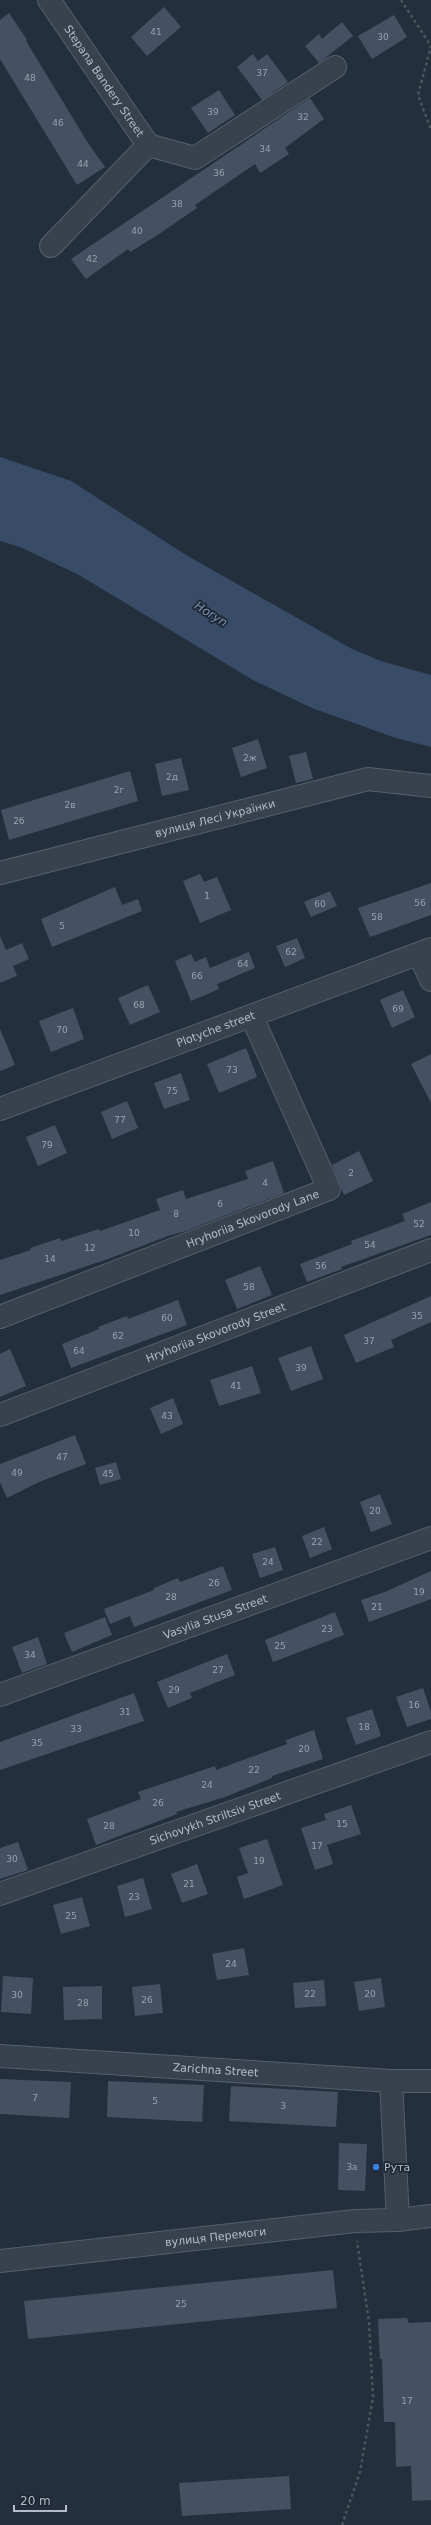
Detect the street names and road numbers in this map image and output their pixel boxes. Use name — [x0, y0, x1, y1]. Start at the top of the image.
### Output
street label: Stepana Bandery Street — [62, 23, 147, 140]
street label: вулиця Лесі Українки — [154, 796, 277, 840]
street label: Plotyche street — [175, 1008, 257, 1049]
street label: Hryhoriia Skovorody Lane — [184, 1187, 321, 1250]
street label: Hryhoriia Skovorody Street — [144, 1300, 288, 1365]
street label: Vasylia Stusa Street — [161, 1591, 270, 1642]
street label: Sichovykh Striltsiv Street — [148, 1789, 283, 1847]
street label: Zarichna Street — [172, 2061, 259, 2079]
street label: вулиця Перемоги — [164, 2225, 267, 2249]

